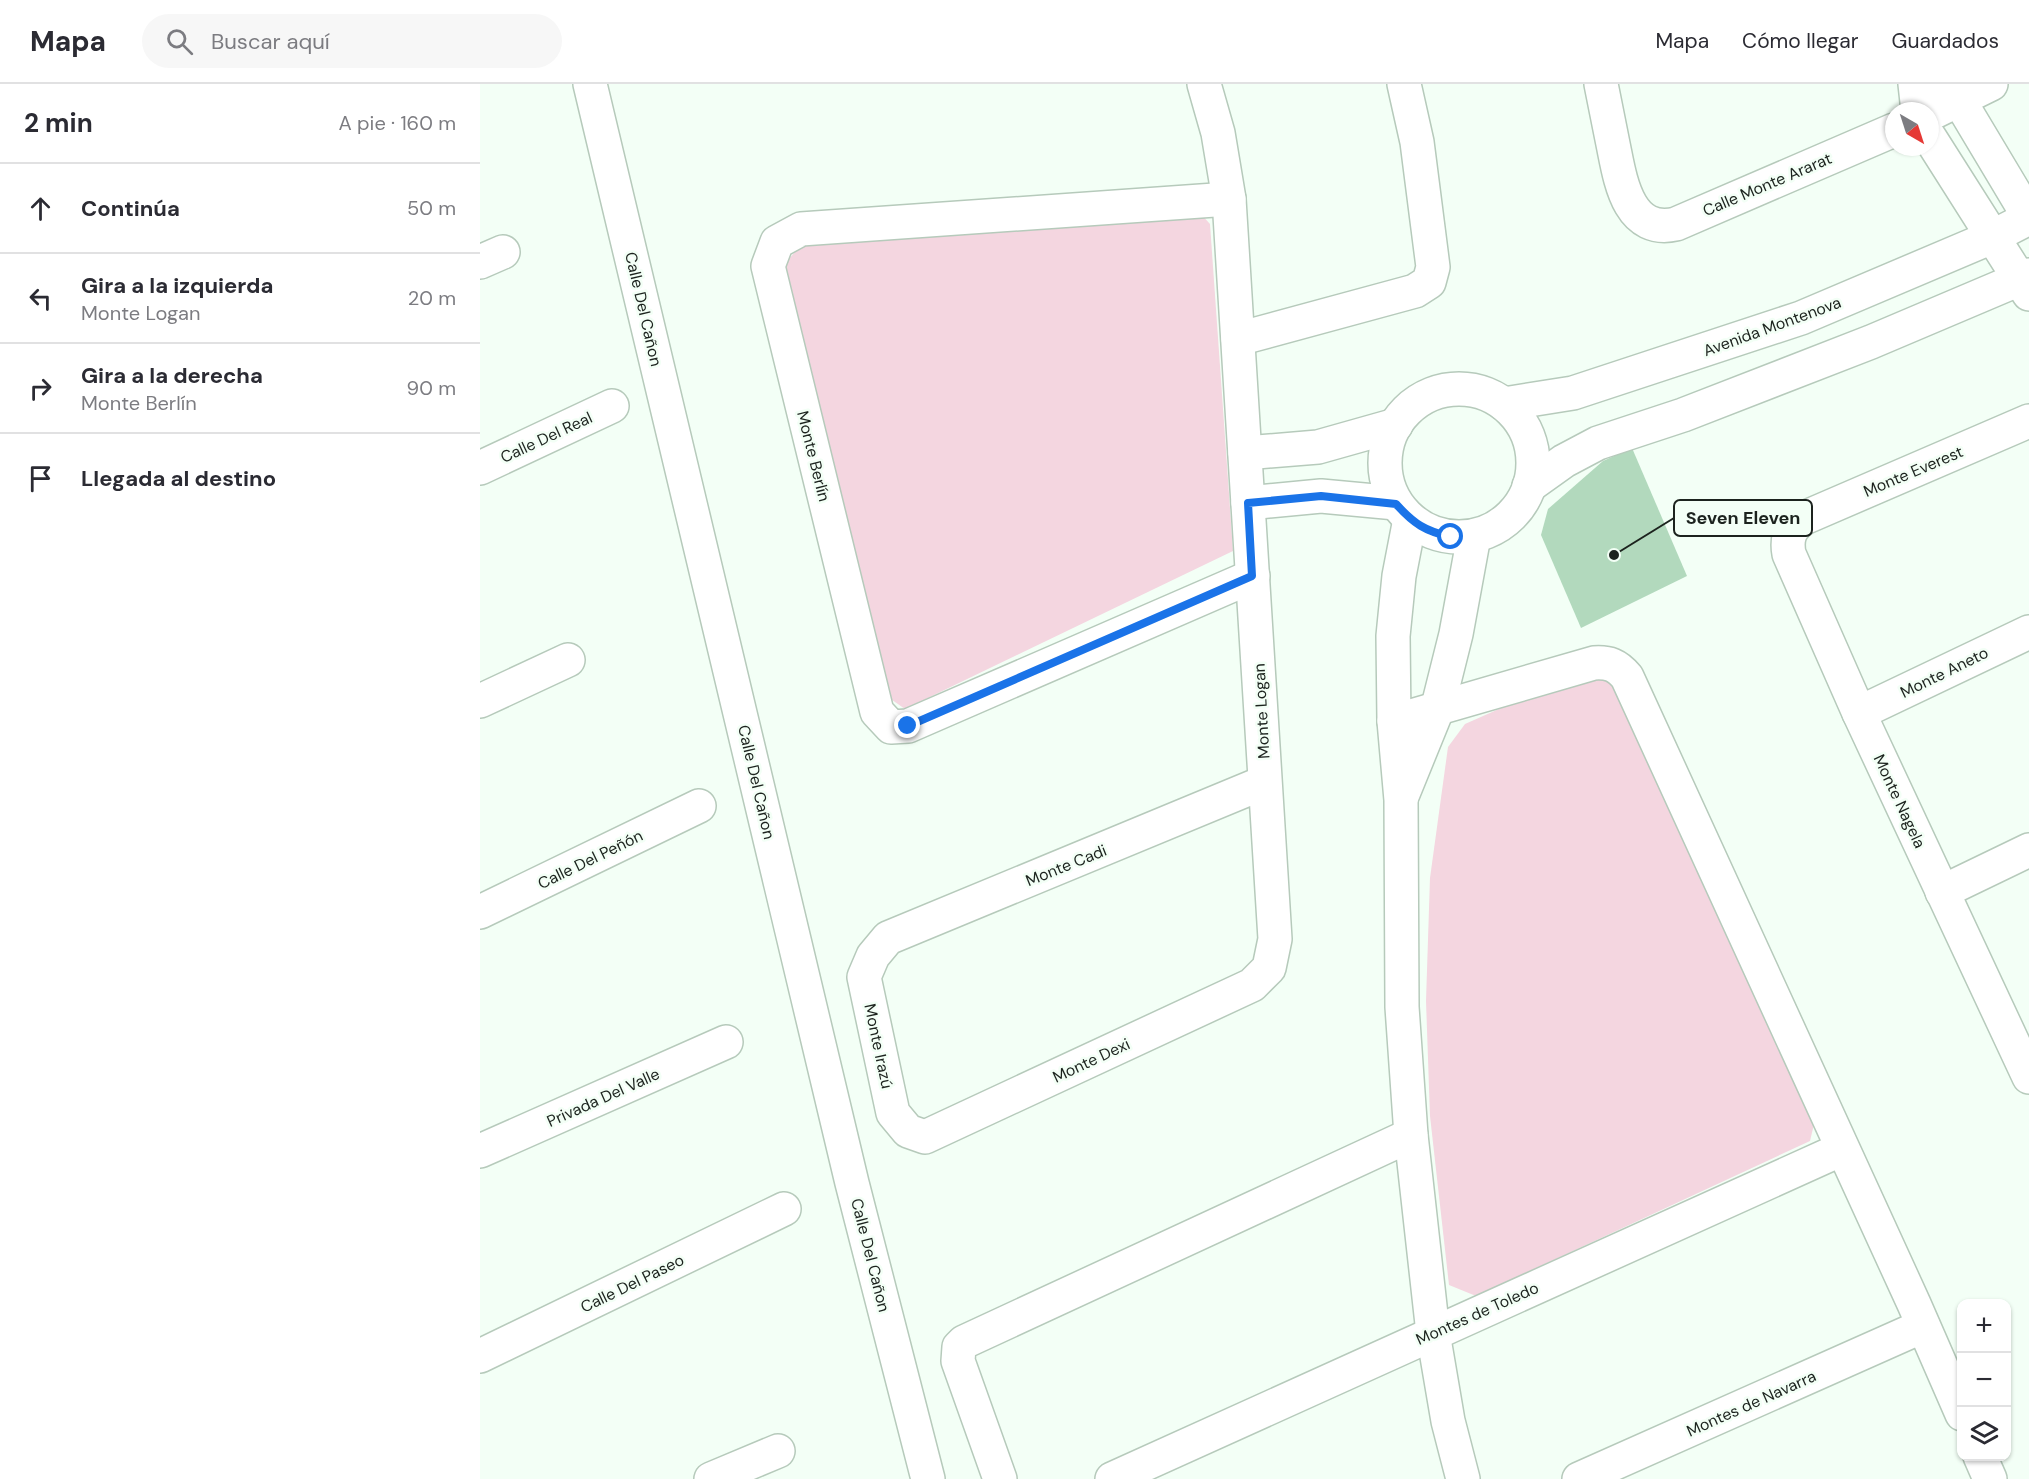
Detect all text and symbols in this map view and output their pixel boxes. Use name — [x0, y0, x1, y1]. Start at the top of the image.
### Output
search box — [142, 14, 562, 68]
text: Mapa — [30, 23, 106, 60]
icon: search — [163, 25, 196, 58]
text: Buscar aquí — [211, 27, 330, 56]
text: Mapa — [1655, 27, 1709, 55]
text: Cómo llegar — [1742, 27, 1859, 55]
text: Guardados — [1892, 27, 1999, 55]
north arrow — [1885, 102, 1939, 156]
text: 2 min — [24, 106, 93, 140]
text: A pie · 160 m — [339, 110, 456, 136]
street label: Calle Monte Ararat — [1700, 148, 1835, 221]
icon: ahead — [24, 192, 57, 225]
text: Continúa — [81, 194, 180, 223]
text: 50 m — [407, 195, 456, 221]
street label: Calle Del Cañon — [620, 250, 667, 368]
text: Gira a la izquierda — [81, 271, 273, 300]
icon: left — [24, 282, 57, 315]
text: 20 m — [408, 285, 456, 311]
street label: Avenida Montenova — [1700, 292, 1844, 361]
text: Monte Logan — [81, 300, 200, 326]
text: Gira a la derecha — [81, 361, 263, 390]
icon: right — [24, 372, 57, 405]
text: 90 m — [407, 375, 456, 401]
text: Monte Berlín — [81, 390, 197, 416]
street label: Calle Del Real — [497, 407, 595, 468]
street label: Monte Berlín — [792, 409, 835, 504]
street label: Monte Everest — [1860, 441, 1966, 502]
icon: arrive — [24, 462, 57, 495]
text: Llegada al destino — [81, 464, 276, 493]
callout: Seven Eleven — [1674, 500, 1812, 536]
text: Seven Eleven — [1686, 506, 1800, 530]
route start — [1437, 523, 1463, 549]
street label: Monte Aneto — [1897, 642, 1992, 703]
street label: Monte Logan — [1249, 663, 1274, 759]
route end — [894, 712, 920, 738]
street label: Calle Del Cañon — [733, 723, 780, 841]
street label: Monte Nagela — [1869, 751, 1930, 852]
street label: Calle Del Peñón — [534, 825, 646, 894]
street label: Monte Cadi — [1023, 840, 1110, 891]
street label: Monte Irazú — [859, 1002, 898, 1091]
street label: Monte Dexi — [1049, 1033, 1133, 1088]
street label: Privada Del Valle — [543, 1063, 663, 1132]
street label: Calle Del Cañon — [846, 1196, 895, 1314]
street label: Calle Del Paseo — [577, 1249, 688, 1318]
street label: Montes de Toledo — [1413, 1277, 1542, 1350]
map controls — [1957, 1299, 2011, 1461]
button: + — [1957, 1299, 2011, 1353]
button: − — [1957, 1353, 2011, 1407]
street label: Montes de Navarra — [1683, 1365, 1819, 1441]
button: layers — [1957, 1407, 2011, 1461]

